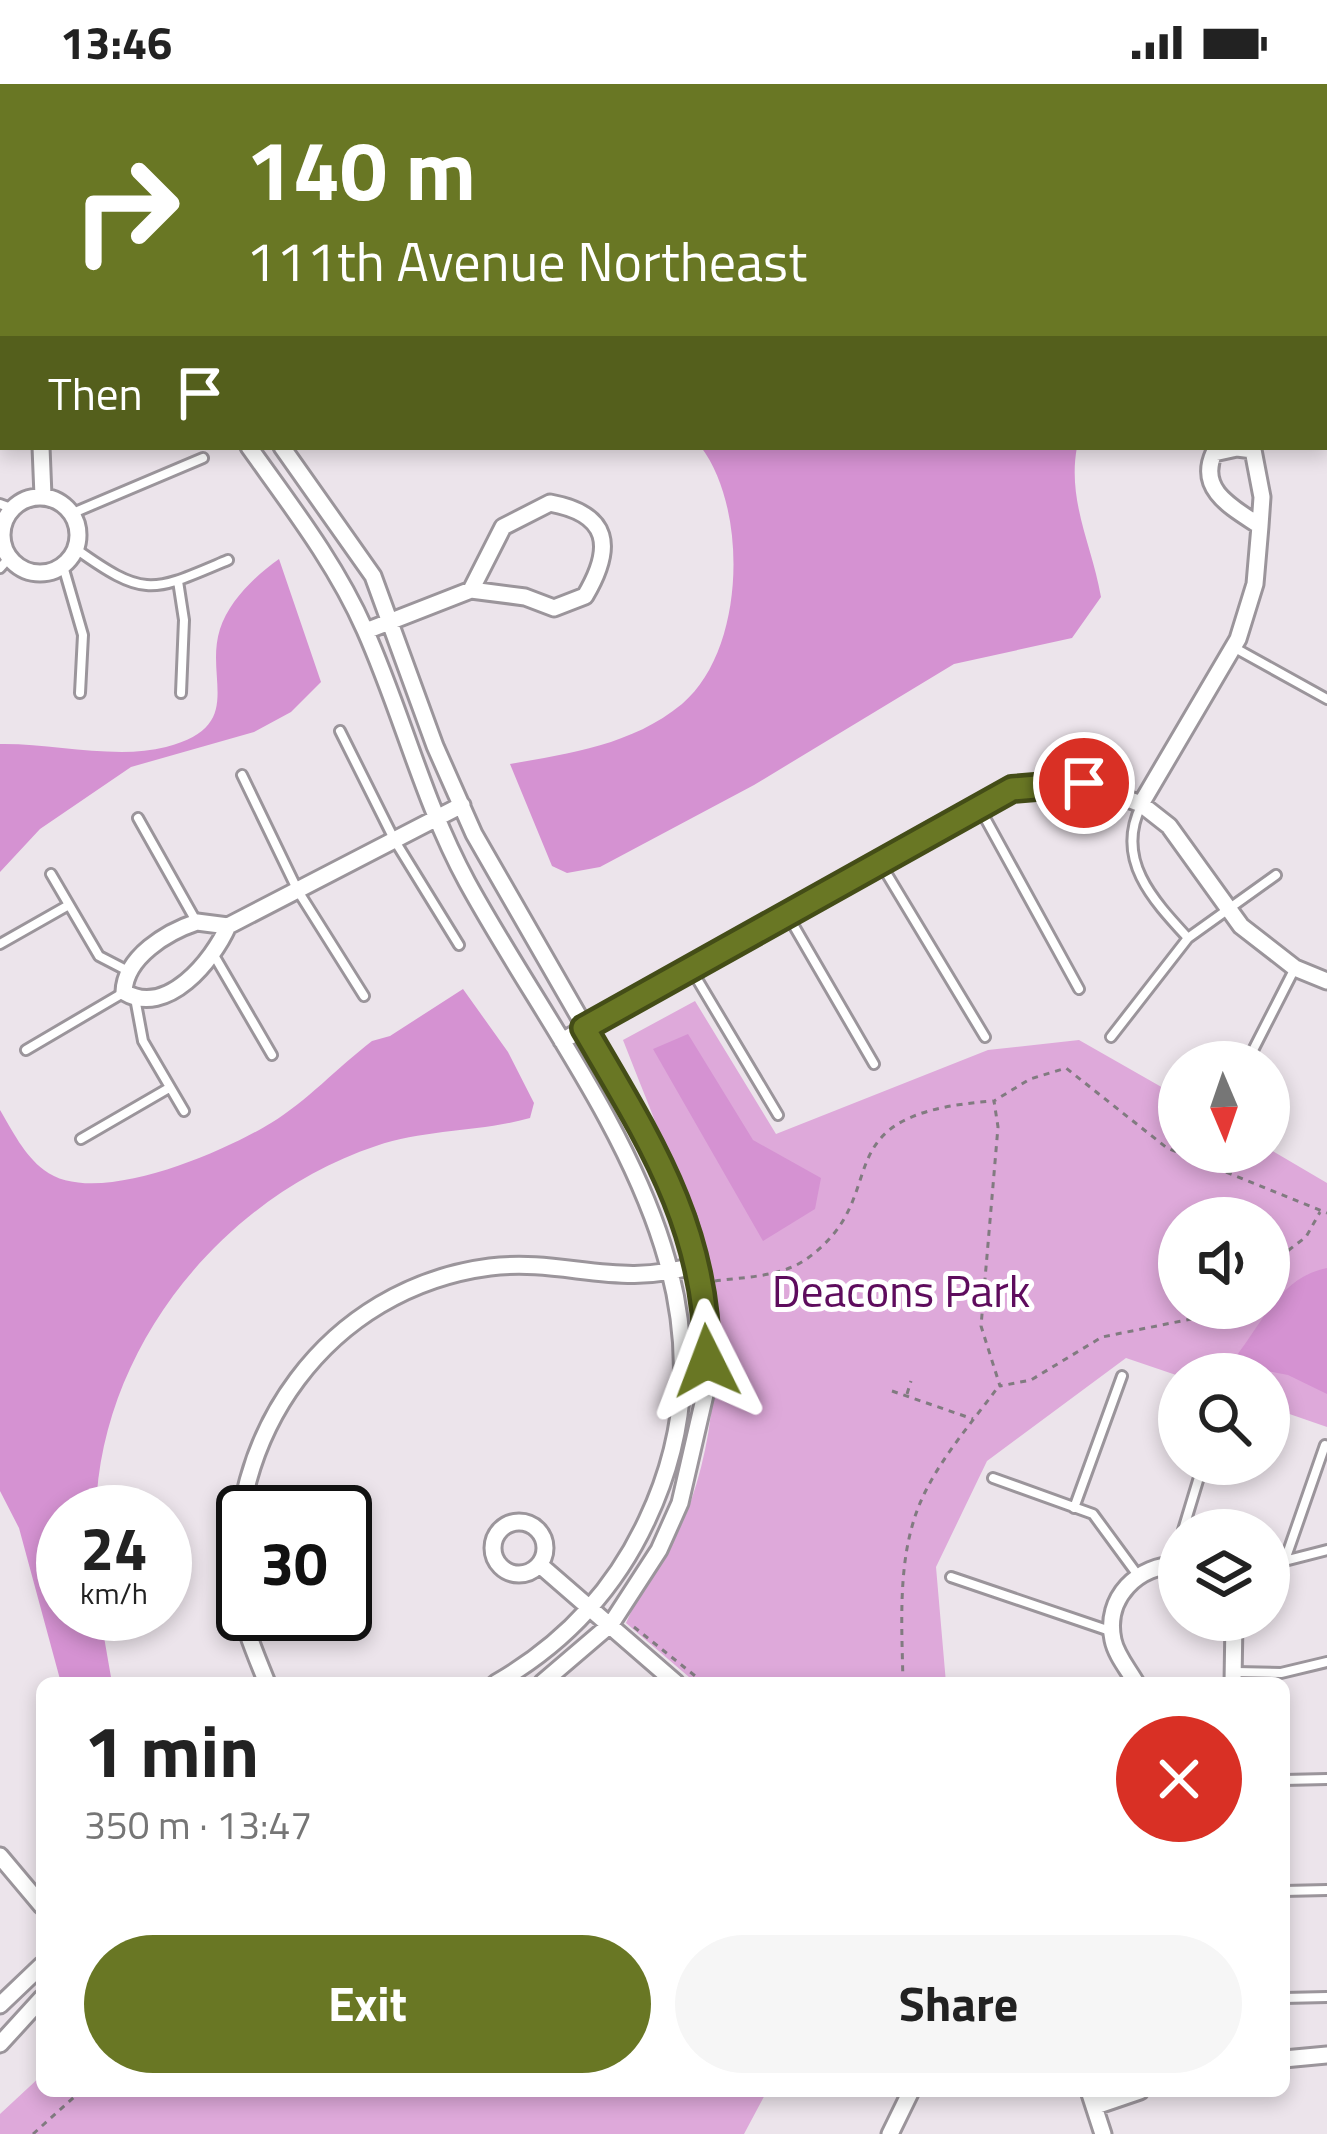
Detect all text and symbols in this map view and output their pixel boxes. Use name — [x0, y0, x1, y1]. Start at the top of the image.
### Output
text: 13:46 — [60, 8, 172, 76]
text: 140 m — [246, 105, 476, 233]
icon: right — [48, 132, 204, 288]
text: 111th Avenue Northeast — [246, 220, 807, 302]
text: Then — [48, 359, 143, 427]
icon: arrive — [167, 360, 233, 426]
pin — [1033, 732, 1135, 834]
icon: arrive — [1051, 750, 1117, 816]
north arrow — [1158, 1041, 1290, 1173]
map controls — [1158, 1041, 1290, 1641]
button: sound — [1158, 1197, 1290, 1329]
park label: Deacons Park — [772, 1256, 1030, 1324]
position arrow — [644, 1298, 770, 1424]
button: search — [1158, 1353, 1290, 1485]
speed limit sign: 30 — [216, 1485, 372, 1641]
text: 24 — [80, 1502, 148, 1593]
button: layers — [1158, 1509, 1290, 1641]
text: km/h — [80, 1570, 148, 1616]
text: 1 min — [84, 1695, 259, 1805]
button: close — [1116, 1716, 1242, 1842]
text: 350 m · 13:47 — [84, 1795, 312, 1854]
button: Exit — [84, 1935, 651, 2073]
button: Share — [675, 1935, 1242, 2073]

